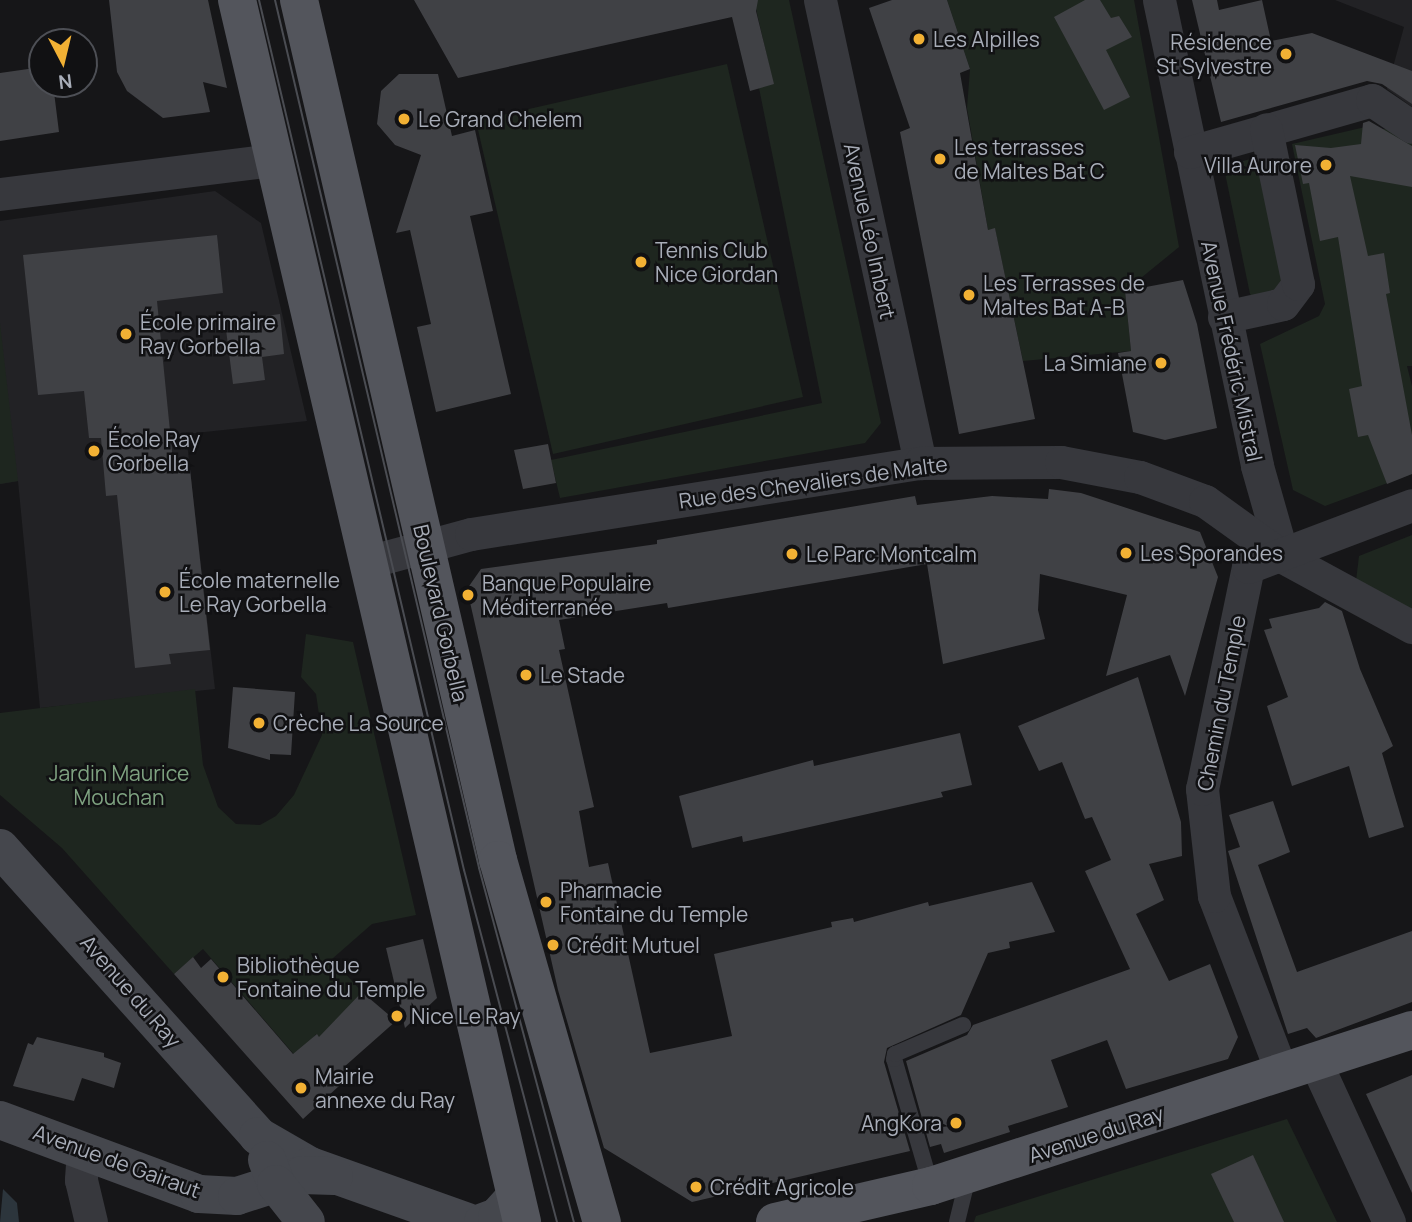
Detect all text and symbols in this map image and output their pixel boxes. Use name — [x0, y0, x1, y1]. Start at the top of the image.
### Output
place label: Les Alpilles — [933, 26, 1040, 52]
north arrow — [28, 28, 98, 98]
place label: Résidence St Sylvestre — [1156, 29, 1272, 79]
marker: Les Alpilles — [911, 31, 927, 47]
marker: Résidence St Sylvestre — [1278, 46, 1294, 62]
text: N — [57, 68, 74, 96]
place label: Le Grand Chelem — [418, 106, 582, 132]
marker: Le Grand Chelem — [396, 111, 412, 127]
place label: Les terrasses de Maltes Bat C — [954, 134, 1105, 184]
street label: Avenue Léo Imbert — [839, 141, 901, 321]
marker: Les terrasses de Maltes Bat C — [932, 151, 948, 167]
place label: Villa Aurore — [1204, 152, 1312, 178]
marker: Villa Aurore — [1318, 157, 1334, 173]
place label: Tennis Club Nice Giordan — [655, 237, 778, 287]
street label: Avenue Frédéric Mistral — [1196, 238, 1268, 464]
marker: Tennis Club Nice Giordan — [633, 254, 649, 270]
place label: Les Terrasses de Maltes Bat A-B — [983, 270, 1145, 320]
marker: Les Terrasses de Maltes Bat A-B — [961, 287, 977, 303]
place label: École primaire Ray Gorbella — [140, 309, 276, 359]
marker: École primaire Ray Gorbella — [118, 326, 134, 342]
place label: La Simiane — [1044, 350, 1147, 376]
marker: La Simiane — [1153, 355, 1169, 371]
place label: École Ray Gorbella — [108, 426, 200, 476]
marker: École Ray Gorbella — [86, 443, 102, 459]
street label: Rue des Chevaliers de Malte — [677, 451, 949, 513]
street label: Boulevard Gorbella — [408, 522, 474, 704]
place label: Les Sporandes — [1140, 540, 1283, 566]
place label: Le Parc Montcalm — [806, 541, 977, 567]
marker: Les Sporandes — [1118, 545, 1134, 561]
marker: Le Parc Montcalm — [784, 546, 800, 562]
place label: École maternelle Le Ray Gorbella — [179, 567, 340, 617]
place label: Banque Populaire Méditerranée — [482, 570, 651, 620]
marker: École maternelle Le Ray Gorbella — [157, 584, 173, 600]
marker: Banque Populaire Méditerranée — [460, 587, 476, 603]
street label: Chemin du Temple — [1192, 613, 1250, 793]
place label: Le Stade — [540, 662, 625, 688]
marker: Le Stade — [518, 667, 534, 683]
place label: Crèche La Source — [273, 710, 444, 736]
marker: Crèche La Source — [251, 715, 267, 731]
park label: Jardin Maurice Mouchan — [49, 760, 189, 810]
place label: Pharmacie Fontaine du Temple — [560, 877, 748, 927]
marker: Pharmacie Fontaine du Temple — [538, 894, 554, 910]
street label: Avenue du Ray — [75, 930, 187, 1052]
place label: Crédit Mutuel — [567, 932, 700, 958]
marker: Crédit Mutuel — [545, 937, 561, 953]
place label: Bibliothèque Fontaine du Temple — [237, 952, 425, 1002]
marker: Bibliothèque Fontaine du Temple — [215, 969, 231, 985]
place label: Nice Le Ray — [411, 1003, 521, 1029]
marker: Nice Le Ray — [389, 1008, 405, 1024]
place label: Mairie annexe du Ray — [315, 1063, 455, 1113]
marker: Mairie annexe du Ray — [293, 1080, 309, 1096]
street label: Avenue du Ray — [1025, 1100, 1167, 1168]
place label: AngKora — [861, 1110, 942, 1136]
marker: AngKora — [948, 1115, 964, 1131]
street label: Avenue de Gairaut — [30, 1119, 204, 1203]
place label: Crédit Agricole — [710, 1174, 854, 1200]
marker: Crédit Agricole — [688, 1179, 704, 1195]

